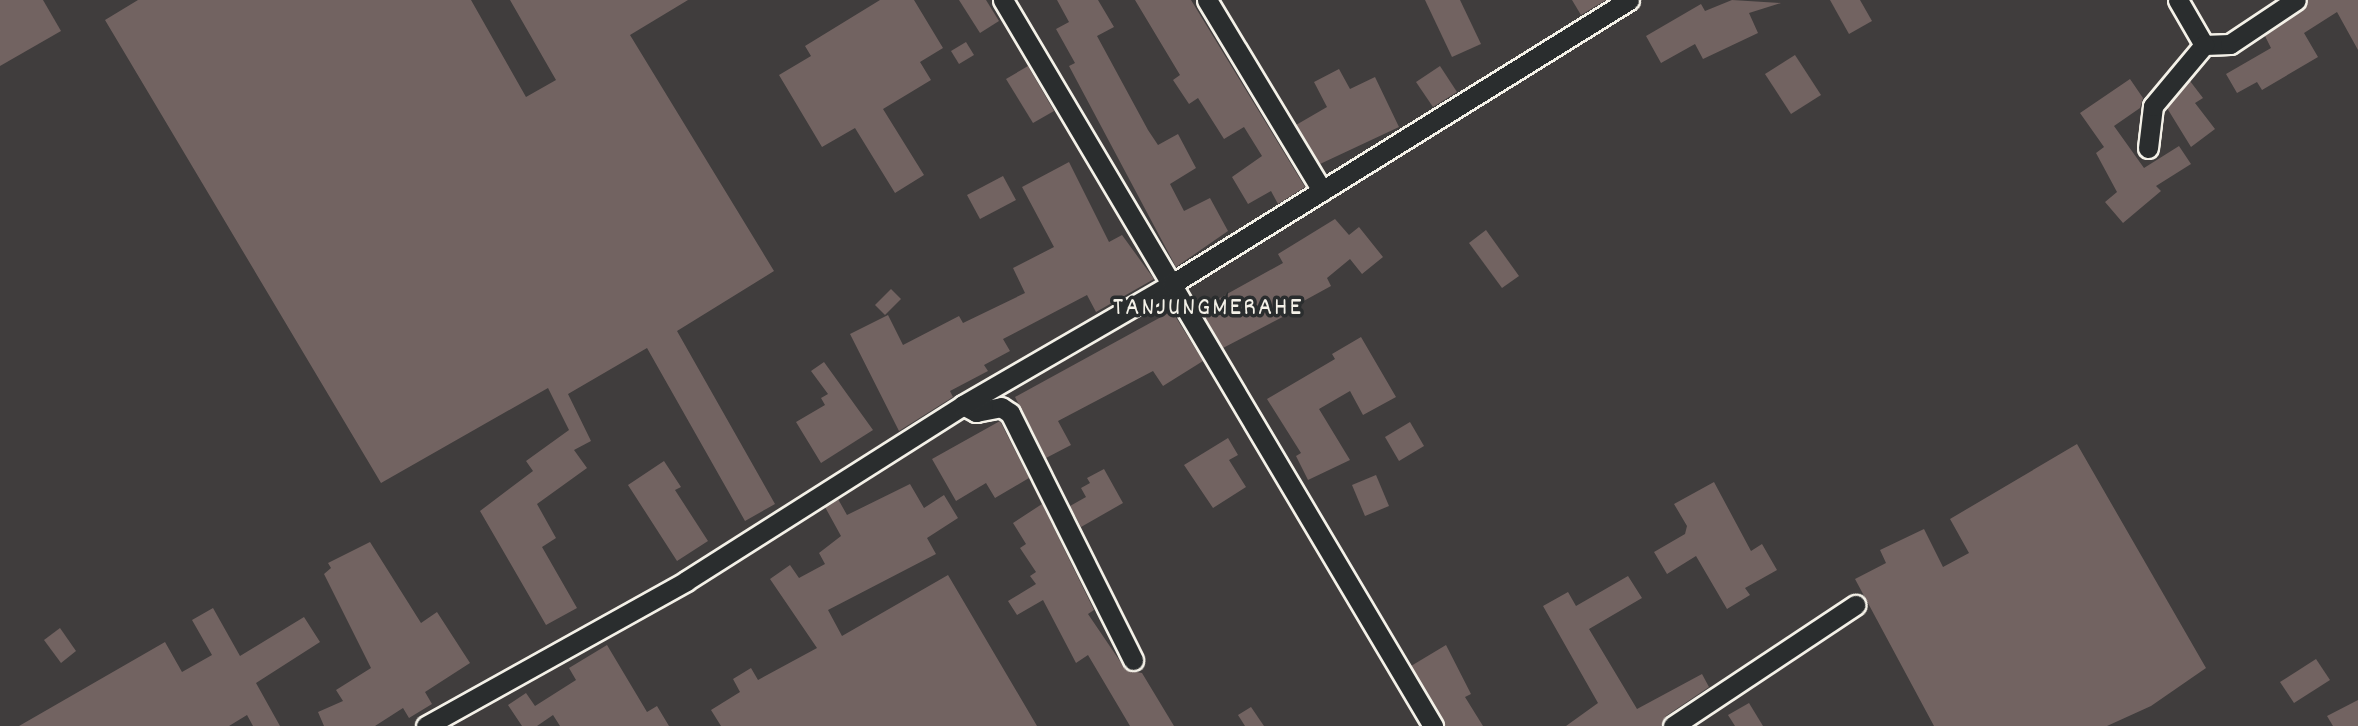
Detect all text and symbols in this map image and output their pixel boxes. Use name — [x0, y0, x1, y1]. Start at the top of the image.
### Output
district label: TANJUNGMERAHE — [1114, 293, 1302, 325]

